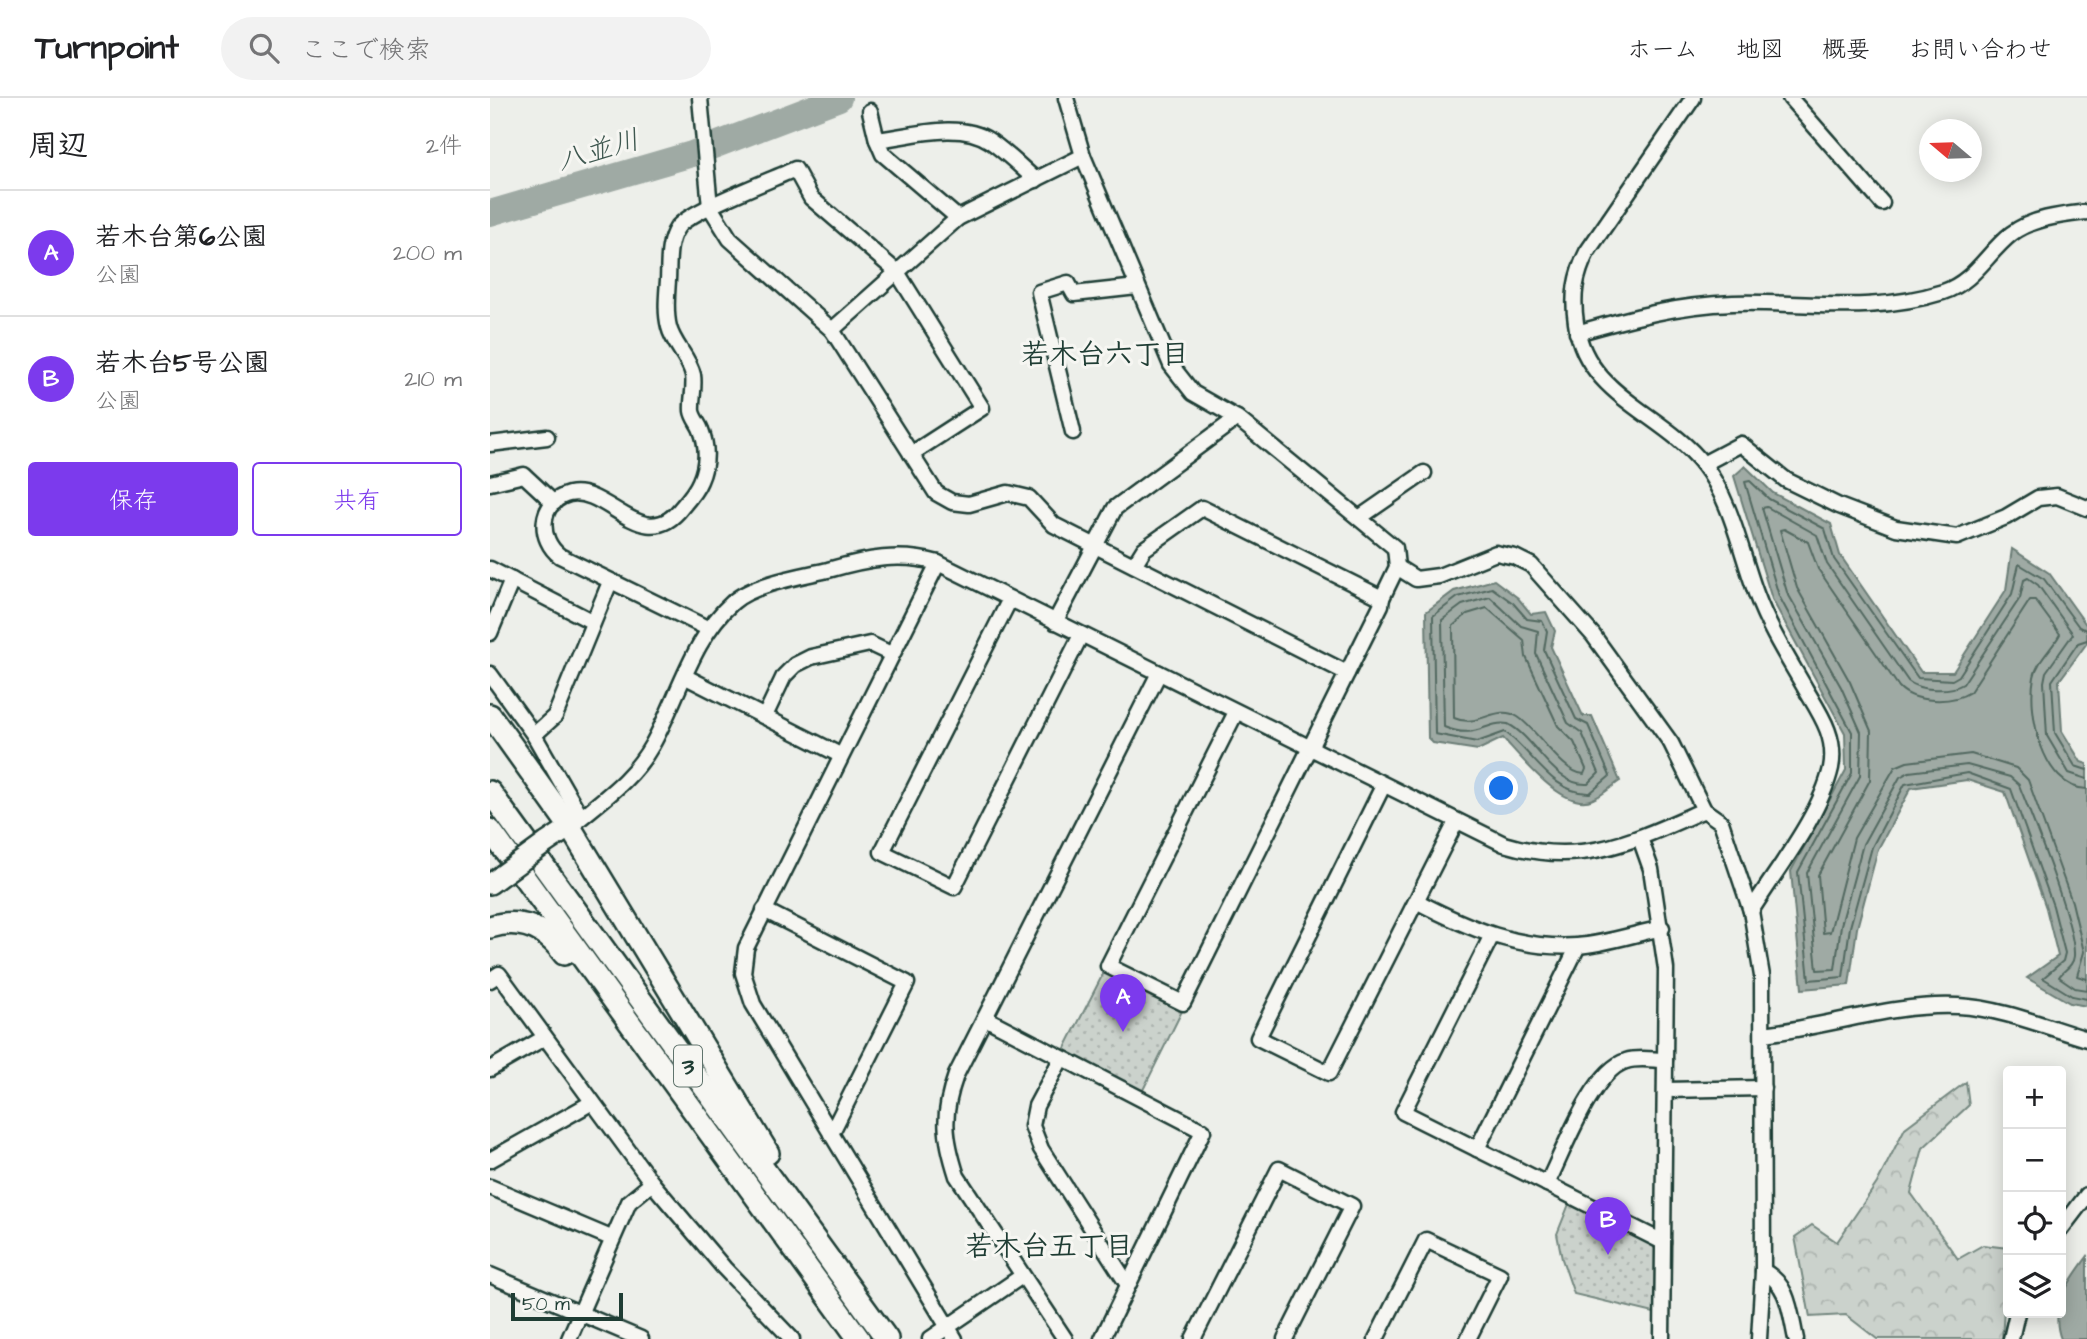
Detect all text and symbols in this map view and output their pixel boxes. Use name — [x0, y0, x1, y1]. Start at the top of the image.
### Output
search box — [221, 17, 711, 80]
text: Turnpoint — [35, 25, 179, 71]
icon: search — [245, 29, 283, 67]
text: ここで検索 — [301, 32, 431, 68]
text: ホーム — [1627, 33, 1698, 67]
text: 地図 — [1736, 33, 1784, 67]
text: 概要 — [1822, 33, 1870, 67]
text: お問い合わせ — [1908, 33, 2052, 67]
north arrow — [1919, 119, 1982, 182]
water label: 八並川 — [553, 120, 644, 181]
text: 周辺 — [28, 125, 88, 167]
text: 2件 — [426, 130, 462, 162]
text: 若木台第6公園 — [95, 219, 267, 255]
text: A — [44, 237, 58, 269]
text: 200 m — [393, 237, 462, 269]
text: 公園 — [95, 259, 141, 291]
district label: 若木台六丁目 — [1021, 335, 1189, 374]
text: 若木台5号公園 — [95, 345, 269, 381]
text: B — [43, 363, 59, 395]
text: 210 m — [404, 363, 462, 395]
text: 公園 — [95, 385, 141, 417]
button: 保存 — [28, 462, 238, 536]
button: 共有 — [252, 462, 462, 536]
your location — [1484, 771, 1518, 805]
pin: A — [1100, 974, 1146, 1032]
road number: 3 — [674, 1046, 702, 1086]
map controls — [2003, 1066, 2066, 1318]
button: + — [2003, 1066, 2066, 1129]
button: − — [2003, 1129, 2066, 1192]
button: locate — [2003, 1192, 2066, 1255]
pin: B — [1585, 1197, 1631, 1255]
district label: 若木台五丁目 — [965, 1227, 1133, 1266]
button: layers — [2003, 1255, 2066, 1318]
scale bar — [511, 1290, 623, 1322]
text: 50 m — [522, 1291, 570, 1318]

